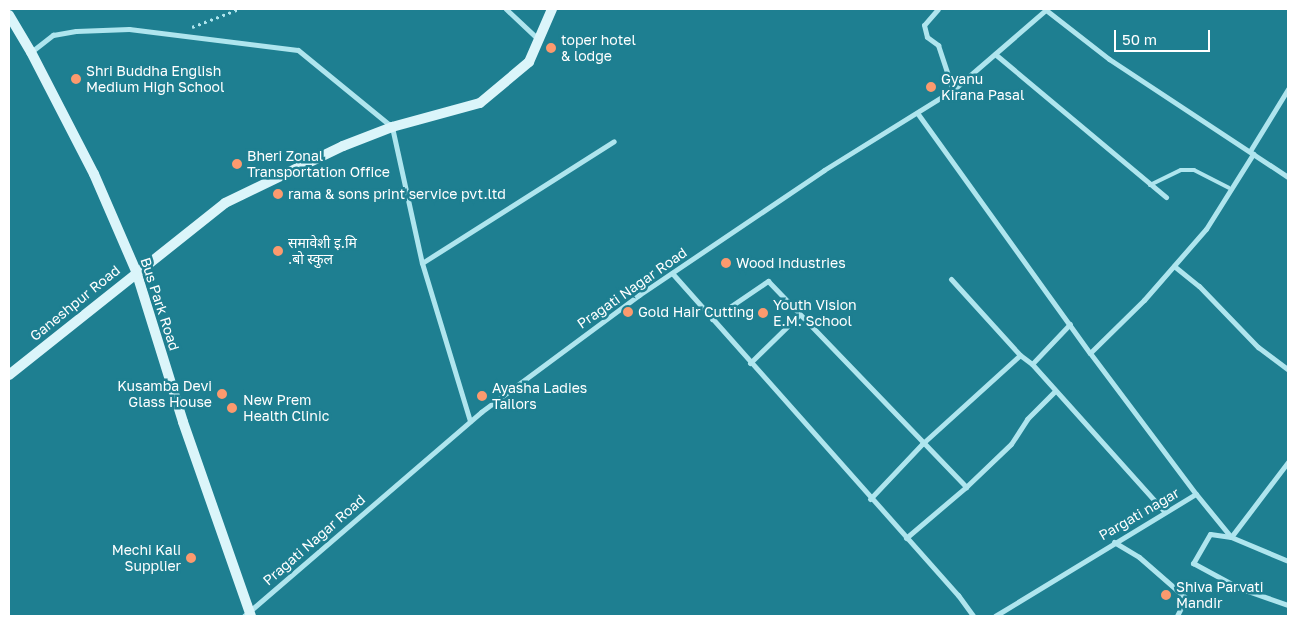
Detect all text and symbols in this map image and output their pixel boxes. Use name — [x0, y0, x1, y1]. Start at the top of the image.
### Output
scale bar — [1117, 20, 1213, 52]
text: 50 m — [1122, 30, 1157, 48]
place label: toper hotel & lodge — [561, 32, 636, 64]
marker: toper hotel & lodge — [545, 42, 557, 54]
place label: Shri Buddha English Medium High School — [86, 63, 224, 95]
place label: Gyanu Kirana Pasal — [941, 71, 1024, 104]
marker: Shri Buddha English Medium High School — [70, 73, 82, 85]
marker: Gyanu Kirana Pasal — [925, 81, 937, 93]
place label: Bheri Zonal Transportation Office — [247, 148, 390, 180]
marker: Bheri Zonal Transportation Office — [231, 158, 243, 170]
place label: rama & sons print service pvt.ltd — [288, 186, 506, 202]
marker: rama & sons print service pvt.ltd — [272, 188, 284, 200]
place label: समावेशी इ.मि .बाे स्कुल — [288, 235, 357, 268]
street label: Pragati Nagar Road — [574, 244, 690, 332]
marker: समावेशी इ.मि .बाे स्कुल — [272, 245, 284, 257]
street label: Bus Park Road — [137, 255, 183, 353]
place label: Wood Industries — [736, 255, 846, 271]
marker: Wood Industries — [720, 257, 732, 269]
street label: Ganeshpur Road — [27, 262, 123, 344]
place label: Youth Vision E.M. School — [773, 297, 857, 330]
place label: Gold Hair Cutting — [638, 304, 754, 320]
marker: Gold Hair Cutting — [622, 306, 634, 318]
marker: Youth Vision E.M. School — [757, 307, 769, 319]
place label: Kusamba Devi Glass House — [117, 378, 212, 411]
place label: Ayasha Ladies Tailors — [492, 380, 587, 412]
marker: Kusamba Devi Glass House — [216, 388, 228, 400]
marker: Ayasha Ladies Tailors — [476, 390, 488, 402]
place label: New Prem Health Clinic — [243, 392, 329, 424]
marker: New Prem Health Clinic — [225, 401, 239, 415]
street label: Pargati nagar — [1096, 484, 1182, 544]
street label: Pragati Nagar Road — [259, 491, 369, 589]
place label: Mechi Kali Supplier — [112, 542, 181, 574]
marker: Mechi Kali Supplier — [185, 552, 197, 564]
place label: Shiva Parvati Mandir — [1176, 579, 1264, 612]
marker: Shiva Parvati Mandir — [1160, 589, 1172, 601]

